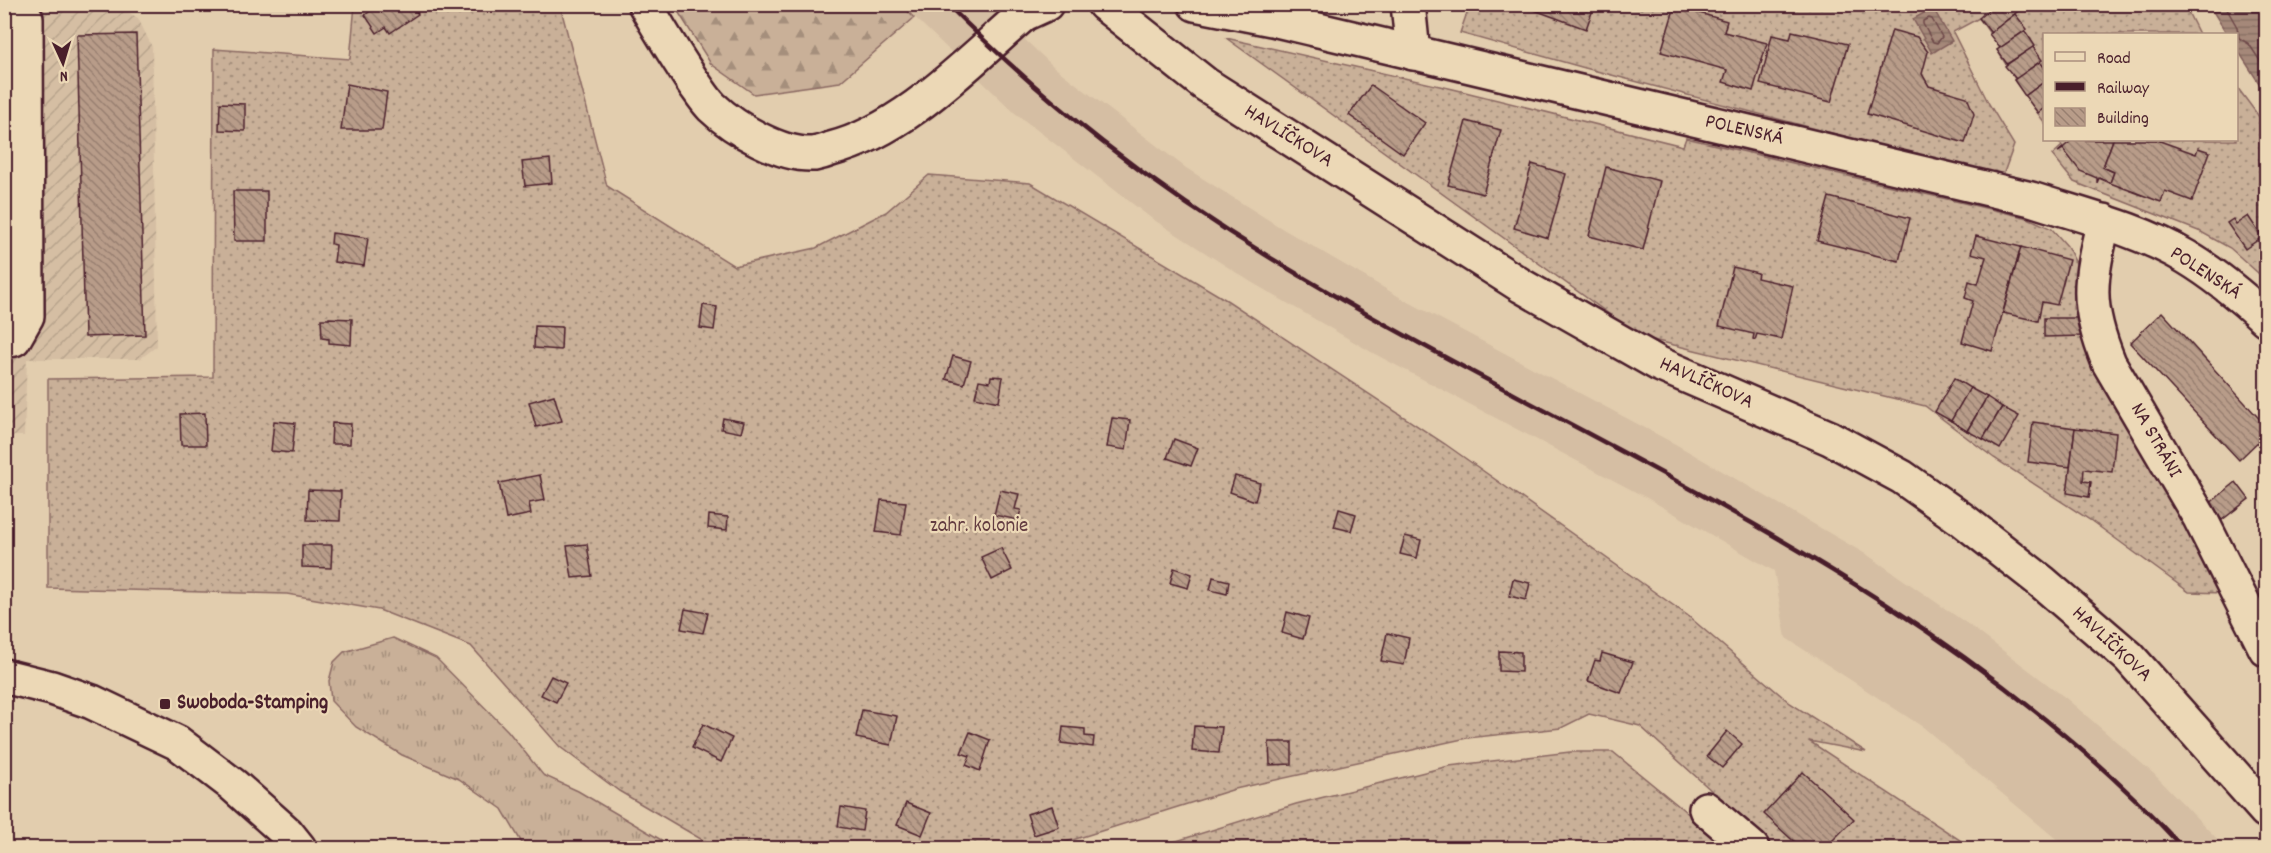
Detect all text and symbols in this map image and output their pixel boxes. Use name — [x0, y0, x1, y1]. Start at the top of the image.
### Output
north arrow — [33, 33, 93, 93]
legend — [2043, 33, 2238, 141]
text: Road — [2097, 47, 2131, 72]
text: N — [59, 64, 69, 87]
text: Railway — [2097, 77, 2150, 102]
street label: HAVLÍČKOVA — [1237, 98, 1339, 176]
street label: POLENSKÁ — [1702, 107, 1786, 155]
text: Building — [2097, 107, 2149, 132]
street label: POLENSKÁ — [2163, 240, 2247, 308]
street label: HAVLÍČKOVA — [1654, 350, 1758, 418]
street label: NA STRÁNI — [2121, 398, 2189, 485]
park label: zahr. kolonie — [930, 512, 1028, 542]
street label: HAVLÍČKOVA — [2064, 600, 2158, 690]
place label: Swoboda-Stamping — [177, 689, 328, 719]
marker: Swoboda-Stamping — [158, 697, 172, 711]

